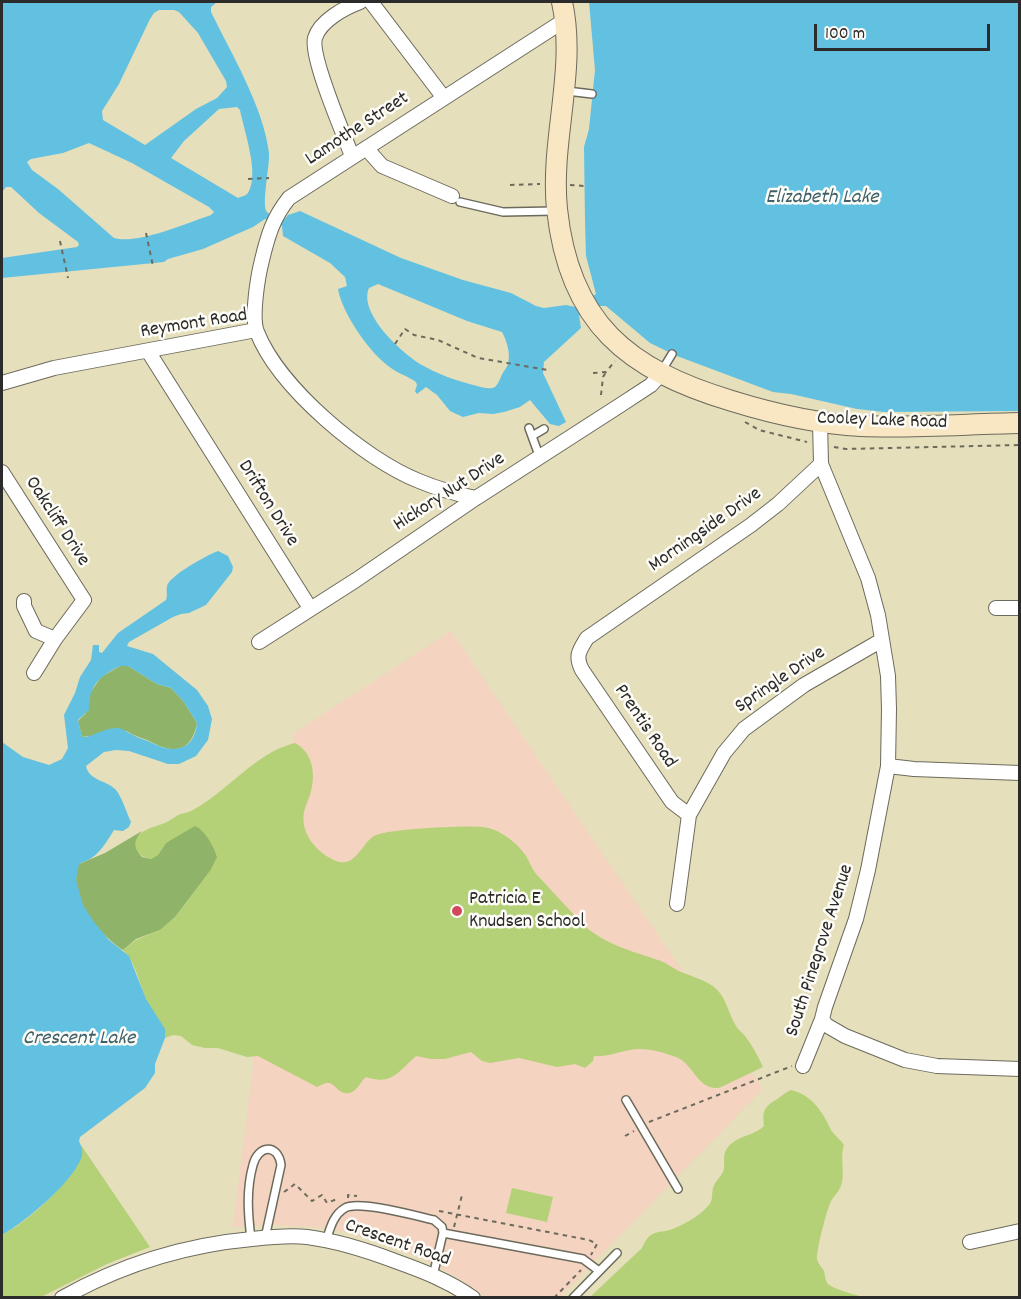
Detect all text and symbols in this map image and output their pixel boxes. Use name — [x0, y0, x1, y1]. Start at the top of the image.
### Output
scale bar — [817, 12, 992, 50]
text: 100 m — [825, 22, 865, 47]
street label: Lamothe Street — [302, 88, 414, 172]
water label: Elizabeth Lake — [765, 186, 879, 212]
street label: Reymont Road — [139, 305, 249, 345]
street label: Cooley Lake Road — [816, 408, 948, 436]
street label: Hickory Nut Drive — [390, 448, 510, 538]
street label: Drifton Drive — [231, 456, 303, 552]
street label: Oakcliff Drive — [18, 473, 94, 571]
street label: Morningside Drive — [645, 483, 767, 579]
street label: Springle Drive — [731, 642, 831, 720]
street label: Prentis Road — [607, 681, 681, 773]
street label: South Pinegrove Avenue — [782, 862, 860, 1040]
place label: Patricia E Knudsen School — [469, 888, 585, 935]
marker: Patricia E Knudsen School — [450, 904, 464, 918]
water label: Crescent Lake — [23, 1027, 135, 1053]
street label: Crescent Road — [341, 1215, 453, 1273]

